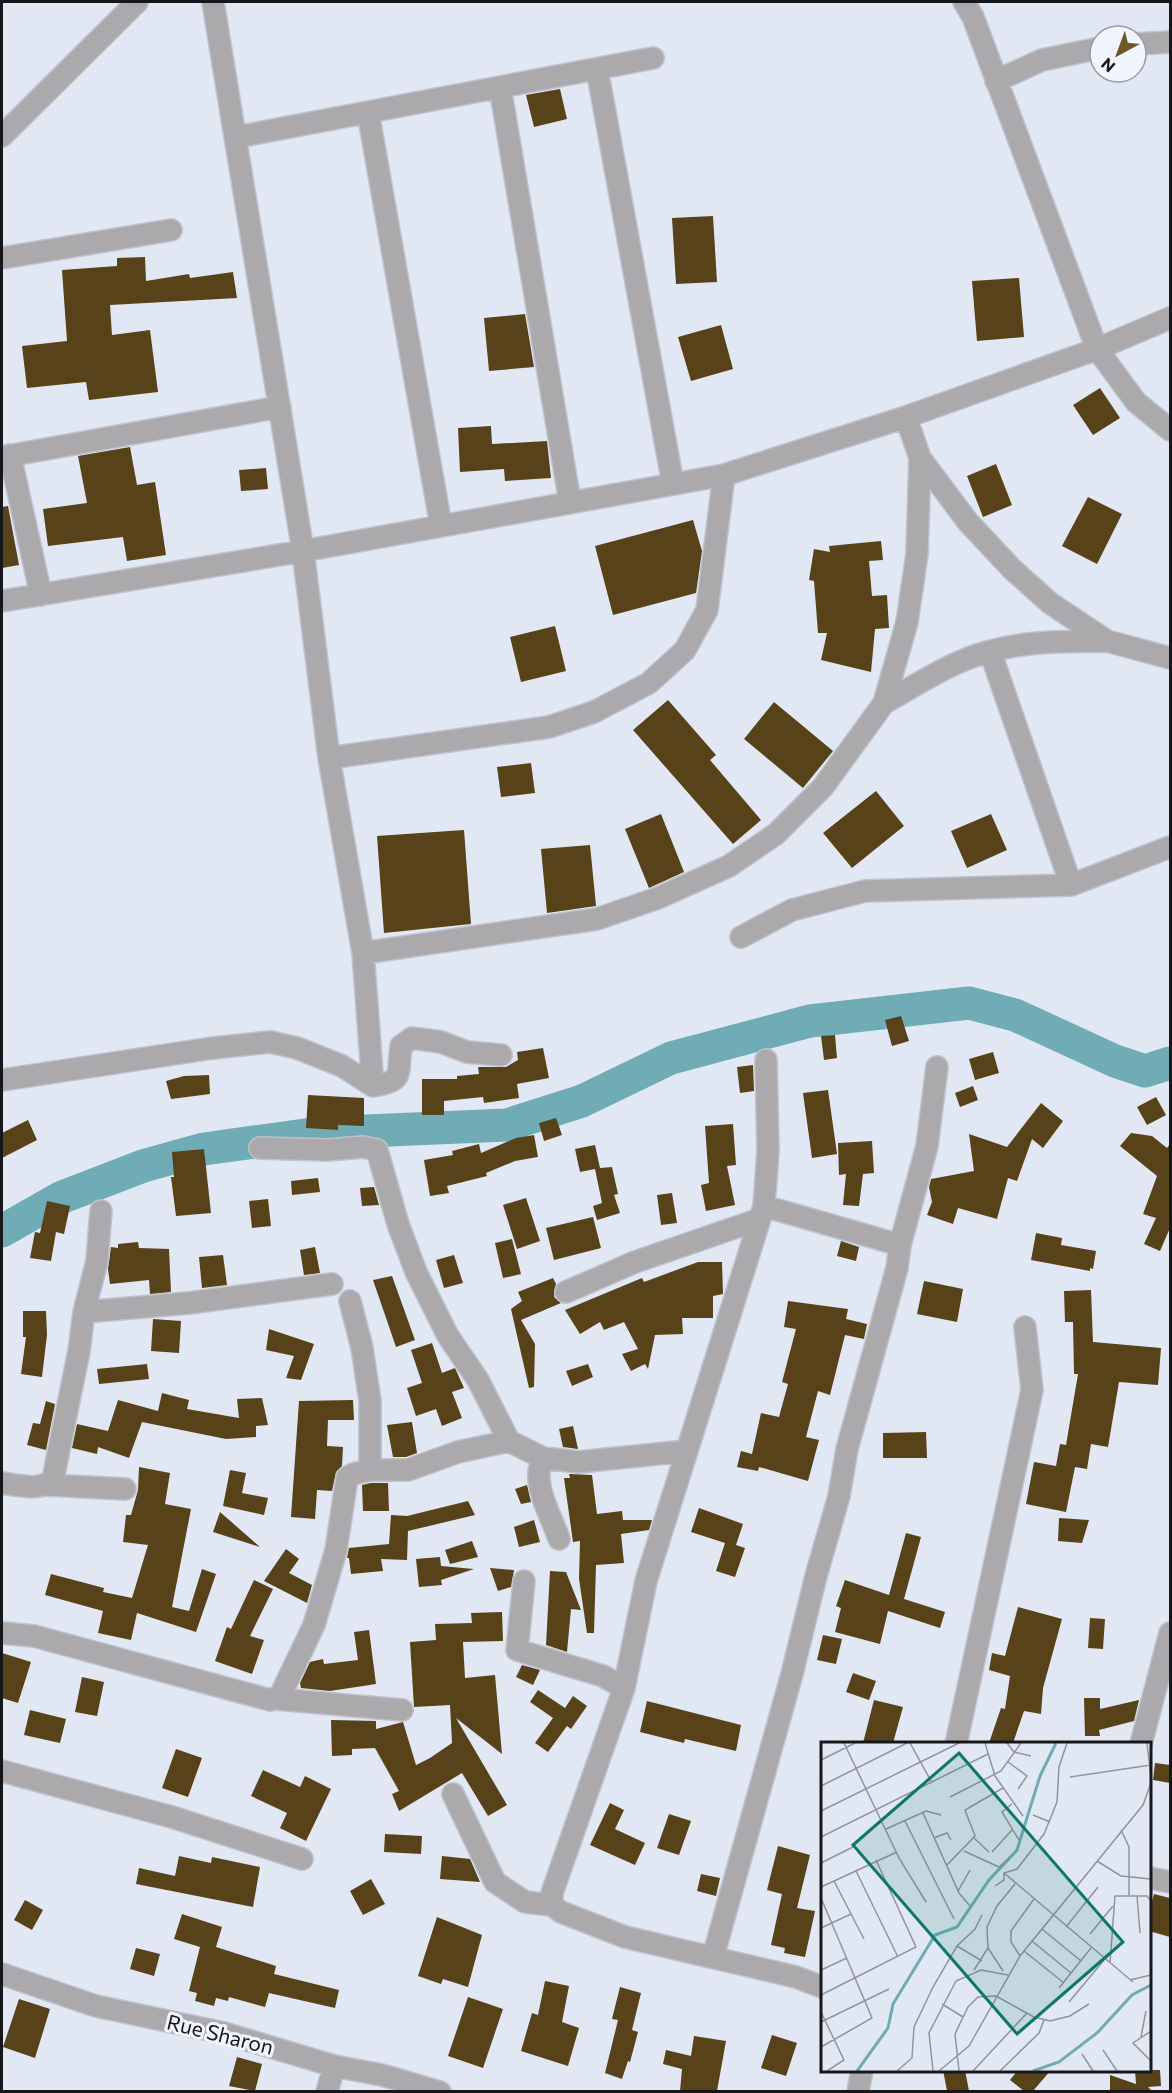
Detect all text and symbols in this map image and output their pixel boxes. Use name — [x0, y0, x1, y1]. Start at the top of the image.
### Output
north arrow — [1088, 24, 1148, 84]
text: N — [1097, 55, 1119, 77]
inset map — [821, 1742, 1151, 2072]
street label: Rue Sharon — [165, 2008, 276, 2059]

